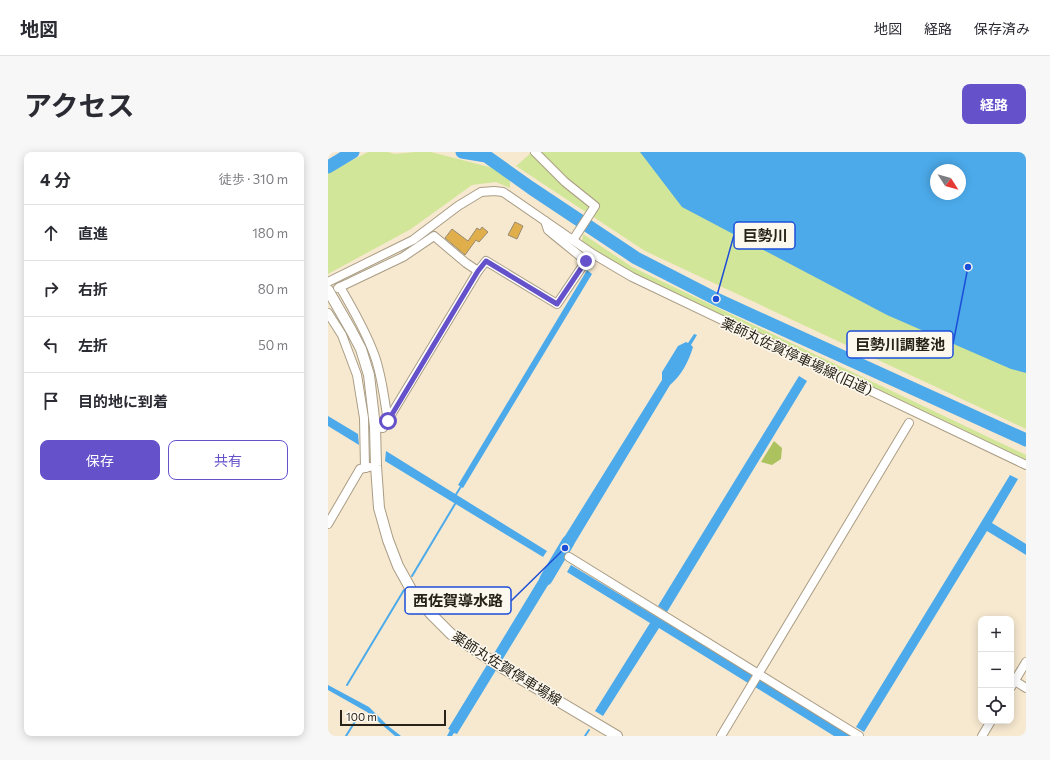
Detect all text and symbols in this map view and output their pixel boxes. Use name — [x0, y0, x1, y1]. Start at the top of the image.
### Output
text: 地図 — [20, 17, 58, 40]
text: 地図 — [874, 20, 902, 37]
text: 経路 — [924, 20, 952, 37]
text: 保存済み — [974, 20, 1030, 37]
button: 経路 — [962, 84, 1026, 124]
text: アクセス — [24, 88, 135, 122]
north arrow — [930, 164, 966, 200]
text: 4 分 — [40, 169, 71, 190]
text: 徒歩 · 310 m — [219, 171, 288, 187]
icon: ahead — [40, 222, 62, 244]
callout: 巨勢川 — [734, 222, 795, 249]
text: 直進 — [78, 224, 108, 242]
text: 180 m — [252, 225, 288, 241]
text: 巨勢川 — [742, 226, 788, 244]
route end — [577, 252, 595, 270]
icon: right — [40, 278, 62, 300]
text: 右折 — [78, 280, 108, 298]
text: 80 m — [258, 281, 288, 297]
street label: 薬師丸佐賀停車場線(旧道) — [719, 313, 875, 399]
callout: 巨勢川調整池 — [847, 331, 953, 358]
icon: left — [40, 334, 62, 356]
text: 巨勢川調整池 — [855, 335, 945, 353]
text: 左折 — [78, 336, 108, 354]
text: 50 m — [258, 337, 288, 353]
icon: arrive — [40, 390, 62, 412]
text: 目的地に到着 — [78, 392, 168, 410]
route start — [379, 412, 397, 430]
button: 保存 — [40, 440, 160, 480]
button: 共有 — [168, 440, 288, 480]
callout: 西佐賀導水路 — [405, 587, 511, 614]
text: 西佐賀導水路 — [413, 591, 503, 609]
map controls — [978, 616, 1014, 724]
button: + — [978, 616, 1014, 652]
street label: 薬師丸佐賀停車場線 — [449, 627, 565, 709]
button: − — [978, 652, 1014, 688]
button: locate — [978, 688, 1014, 724]
scale bar — [340, 708, 446, 727]
text: 100 m — [346, 710, 377, 723]

